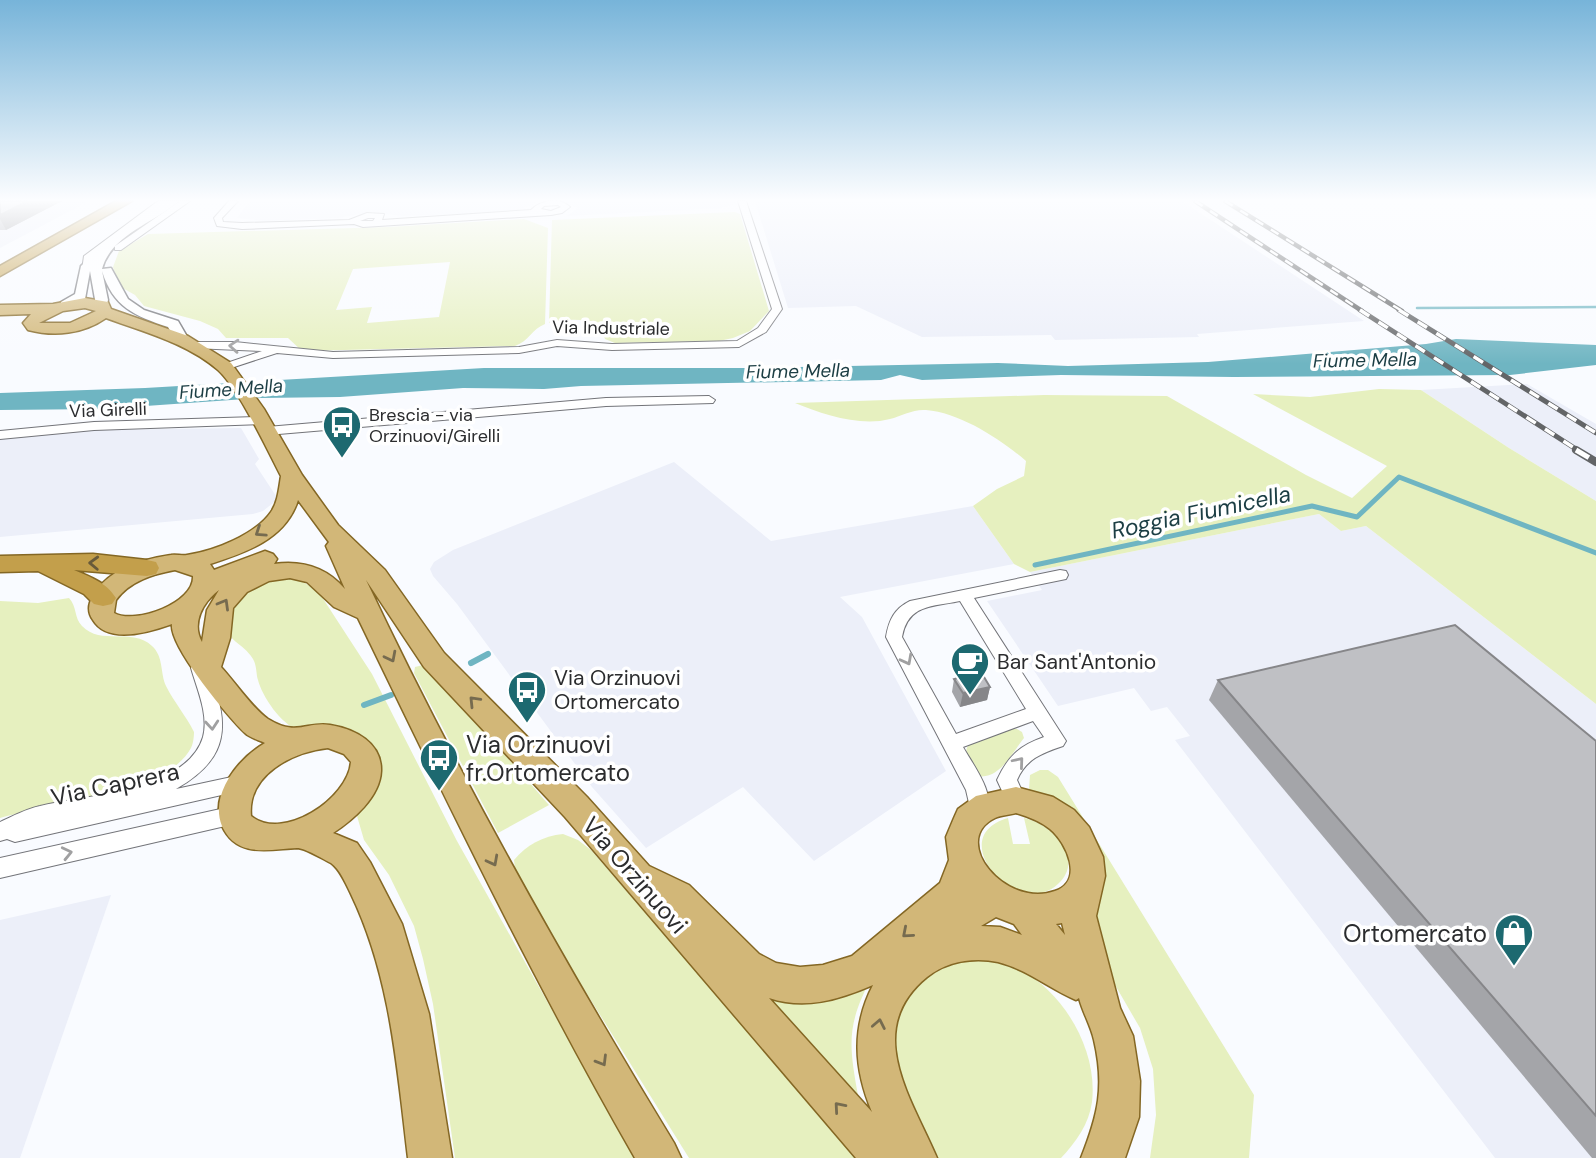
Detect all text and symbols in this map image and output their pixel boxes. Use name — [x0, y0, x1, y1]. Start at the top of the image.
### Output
street label: Via Industriale — [552, 315, 670, 341]
one-way arrow — [228, 339, 239, 354]
water label: Fiume Mella — [1313, 347, 1417, 373]
water label: Fiume Mella — [746, 358, 850, 384]
water label: Fiume Mella — [178, 373, 284, 405]
street label: Via Girelli — [69, 397, 147, 423]
place label: Brescia - via Orzinuovi/Girelli — [369, 403, 500, 448]
bus stop icon: Brescia - via Orzinuovi/Girelli — [321, 404, 363, 459]
water label: Roggia Fiumicella — [1108, 478, 1294, 546]
one-way arrow — [255, 524, 268, 537]
one-way arrow — [88, 556, 99, 571]
one-way arrow — [216, 599, 229, 612]
cafe icon: Bar Sant'Antonio — [949, 641, 991, 696]
place label: Bar Sant'Antonio — [997, 648, 1156, 676]
one-way arrow — [383, 650, 396, 663]
one-way arrow — [899, 653, 912, 665]
place label: Via Orzinuovi Ortomercato — [554, 664, 681, 716]
bus stop icon: Via Orzinuovi Ortomercato — [506, 669, 548, 724]
one-way arrow — [469, 697, 482, 710]
one-way arrow — [204, 720, 219, 731]
place label: Via Orzinuovi fr.Ortomercato — [466, 729, 630, 788]
bus stop icon: Via Orzinuovi fr.Ortomercato — [418, 737, 460, 792]
street label: Via Caprera — [48, 755, 182, 813]
one-way arrow — [1010, 757, 1023, 770]
street label: Via Orzinuovi — [576, 810, 694, 940]
one-way arrow — [61, 847, 73, 861]
one-way arrow — [484, 854, 498, 866]
shop icon: Ortomercato — [1493, 912, 1535, 967]
place label: Ortomercato — [1343, 918, 1487, 949]
one-way arrow — [902, 925, 915, 937]
one-way arrow — [870, 1019, 885, 1031]
one-way arrow — [593, 1053, 606, 1066]
one-way arrow — [835, 1102, 847, 1115]

